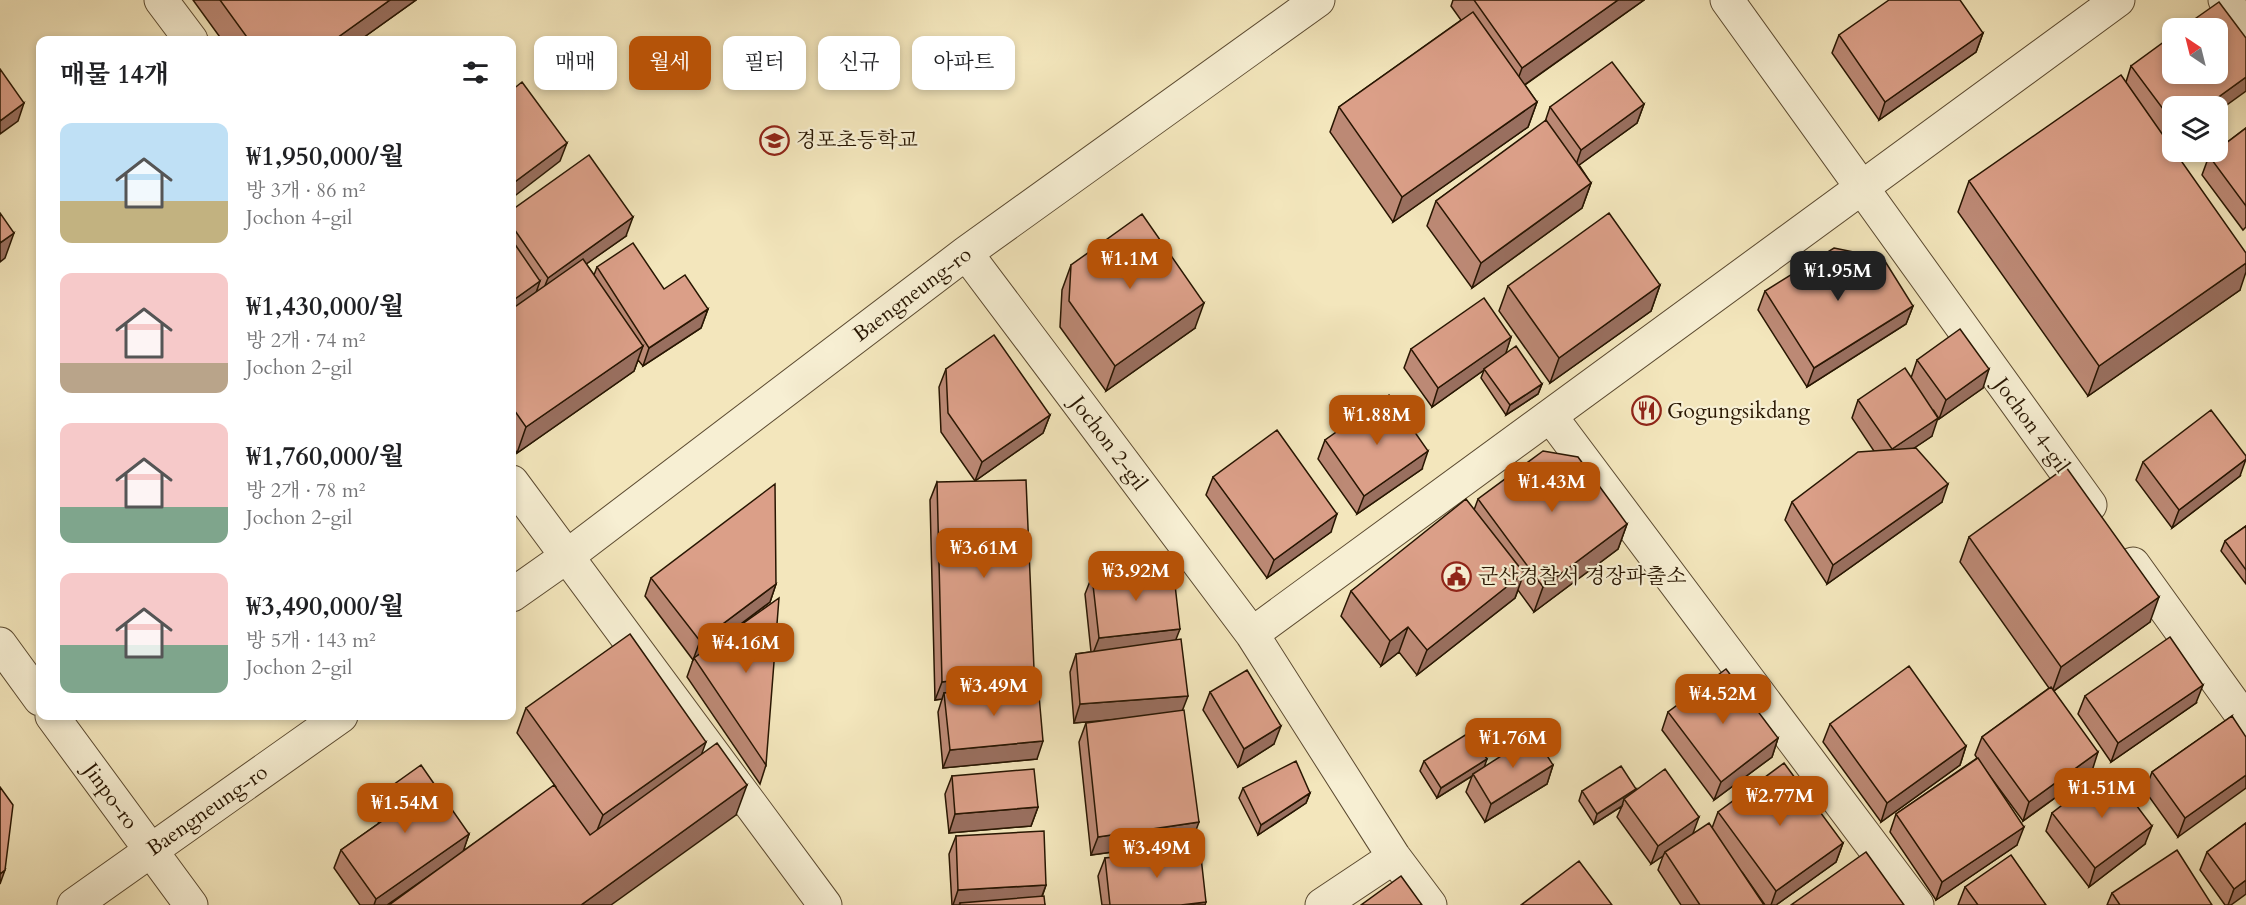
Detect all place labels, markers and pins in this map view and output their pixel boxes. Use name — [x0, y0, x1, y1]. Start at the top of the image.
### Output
school or university icon: 경포초등학교 — [759, 124, 791, 156]
place label: 경포초등학교 — [796, 126, 918, 155]
pin: ₩1.1M — [1088, 239, 1172, 290]
pin: ₩1.95M — [1789, 251, 1887, 302]
pin: ₩1.88M — [1328, 395, 1426, 446]
restaurant icon: Gogungsikdang — [1630, 395, 1662, 427]
place label: Gogungsikdang — [1667, 397, 1810, 426]
pin: ₩1.43M — [1503, 462, 1601, 513]
pin: ₩3.61M — [935, 528, 1033, 579]
pin: ₩3.92M — [1087, 551, 1185, 602]
public building icon: 군산경찰서 경장파출소 — [1441, 560, 1473, 592]
place label: 군산경찰서 경장파출소 — [1478, 562, 1687, 591]
pin: ₩4.16M — [697, 623, 795, 674]
pin: ₩3.49M — [945, 666, 1043, 717]
pin: ₩4.52M — [1674, 674, 1772, 725]
pin: ₩1.76M — [1464, 718, 1562, 769]
pin: ₩1.51M — [2053, 768, 2151, 819]
pin: ₩2.77M — [1731, 776, 1829, 827]
pin: ₩1.54M — [356, 783, 454, 834]
pin: ₩3.49M — [1108, 828, 1206, 879]

